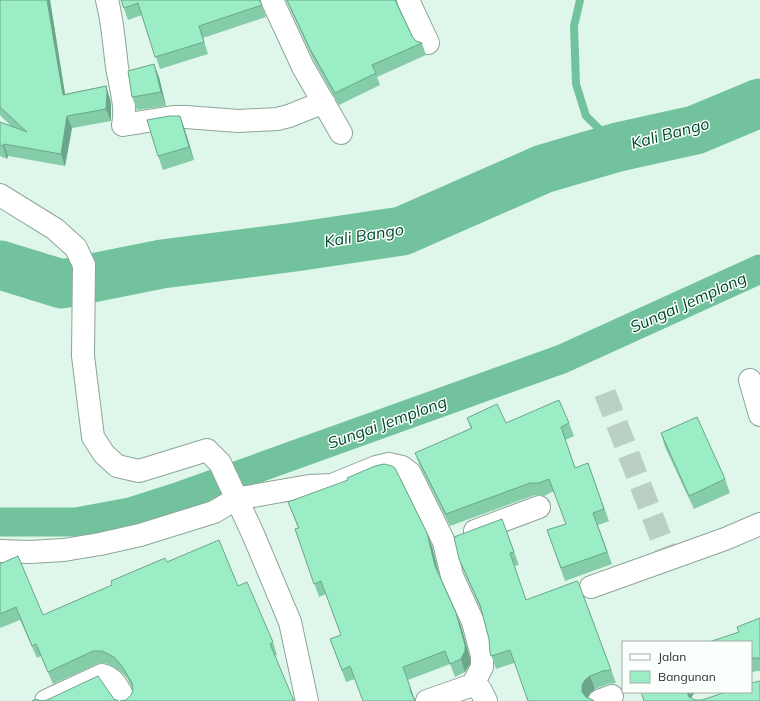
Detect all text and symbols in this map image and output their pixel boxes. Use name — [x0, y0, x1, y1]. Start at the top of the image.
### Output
water label: Kali Bango — [629, 113, 711, 153]
water label: Kali Bango — [323, 219, 405, 251]
water label: Sungai Jemplong — [627, 267, 750, 337]
water label: Sungai Jemplong — [325, 391, 450, 453]
legend — [622, 641, 752, 693]
text: Jalan — [658, 649, 686, 664]
text: Bangunan — [658, 669, 716, 684]

